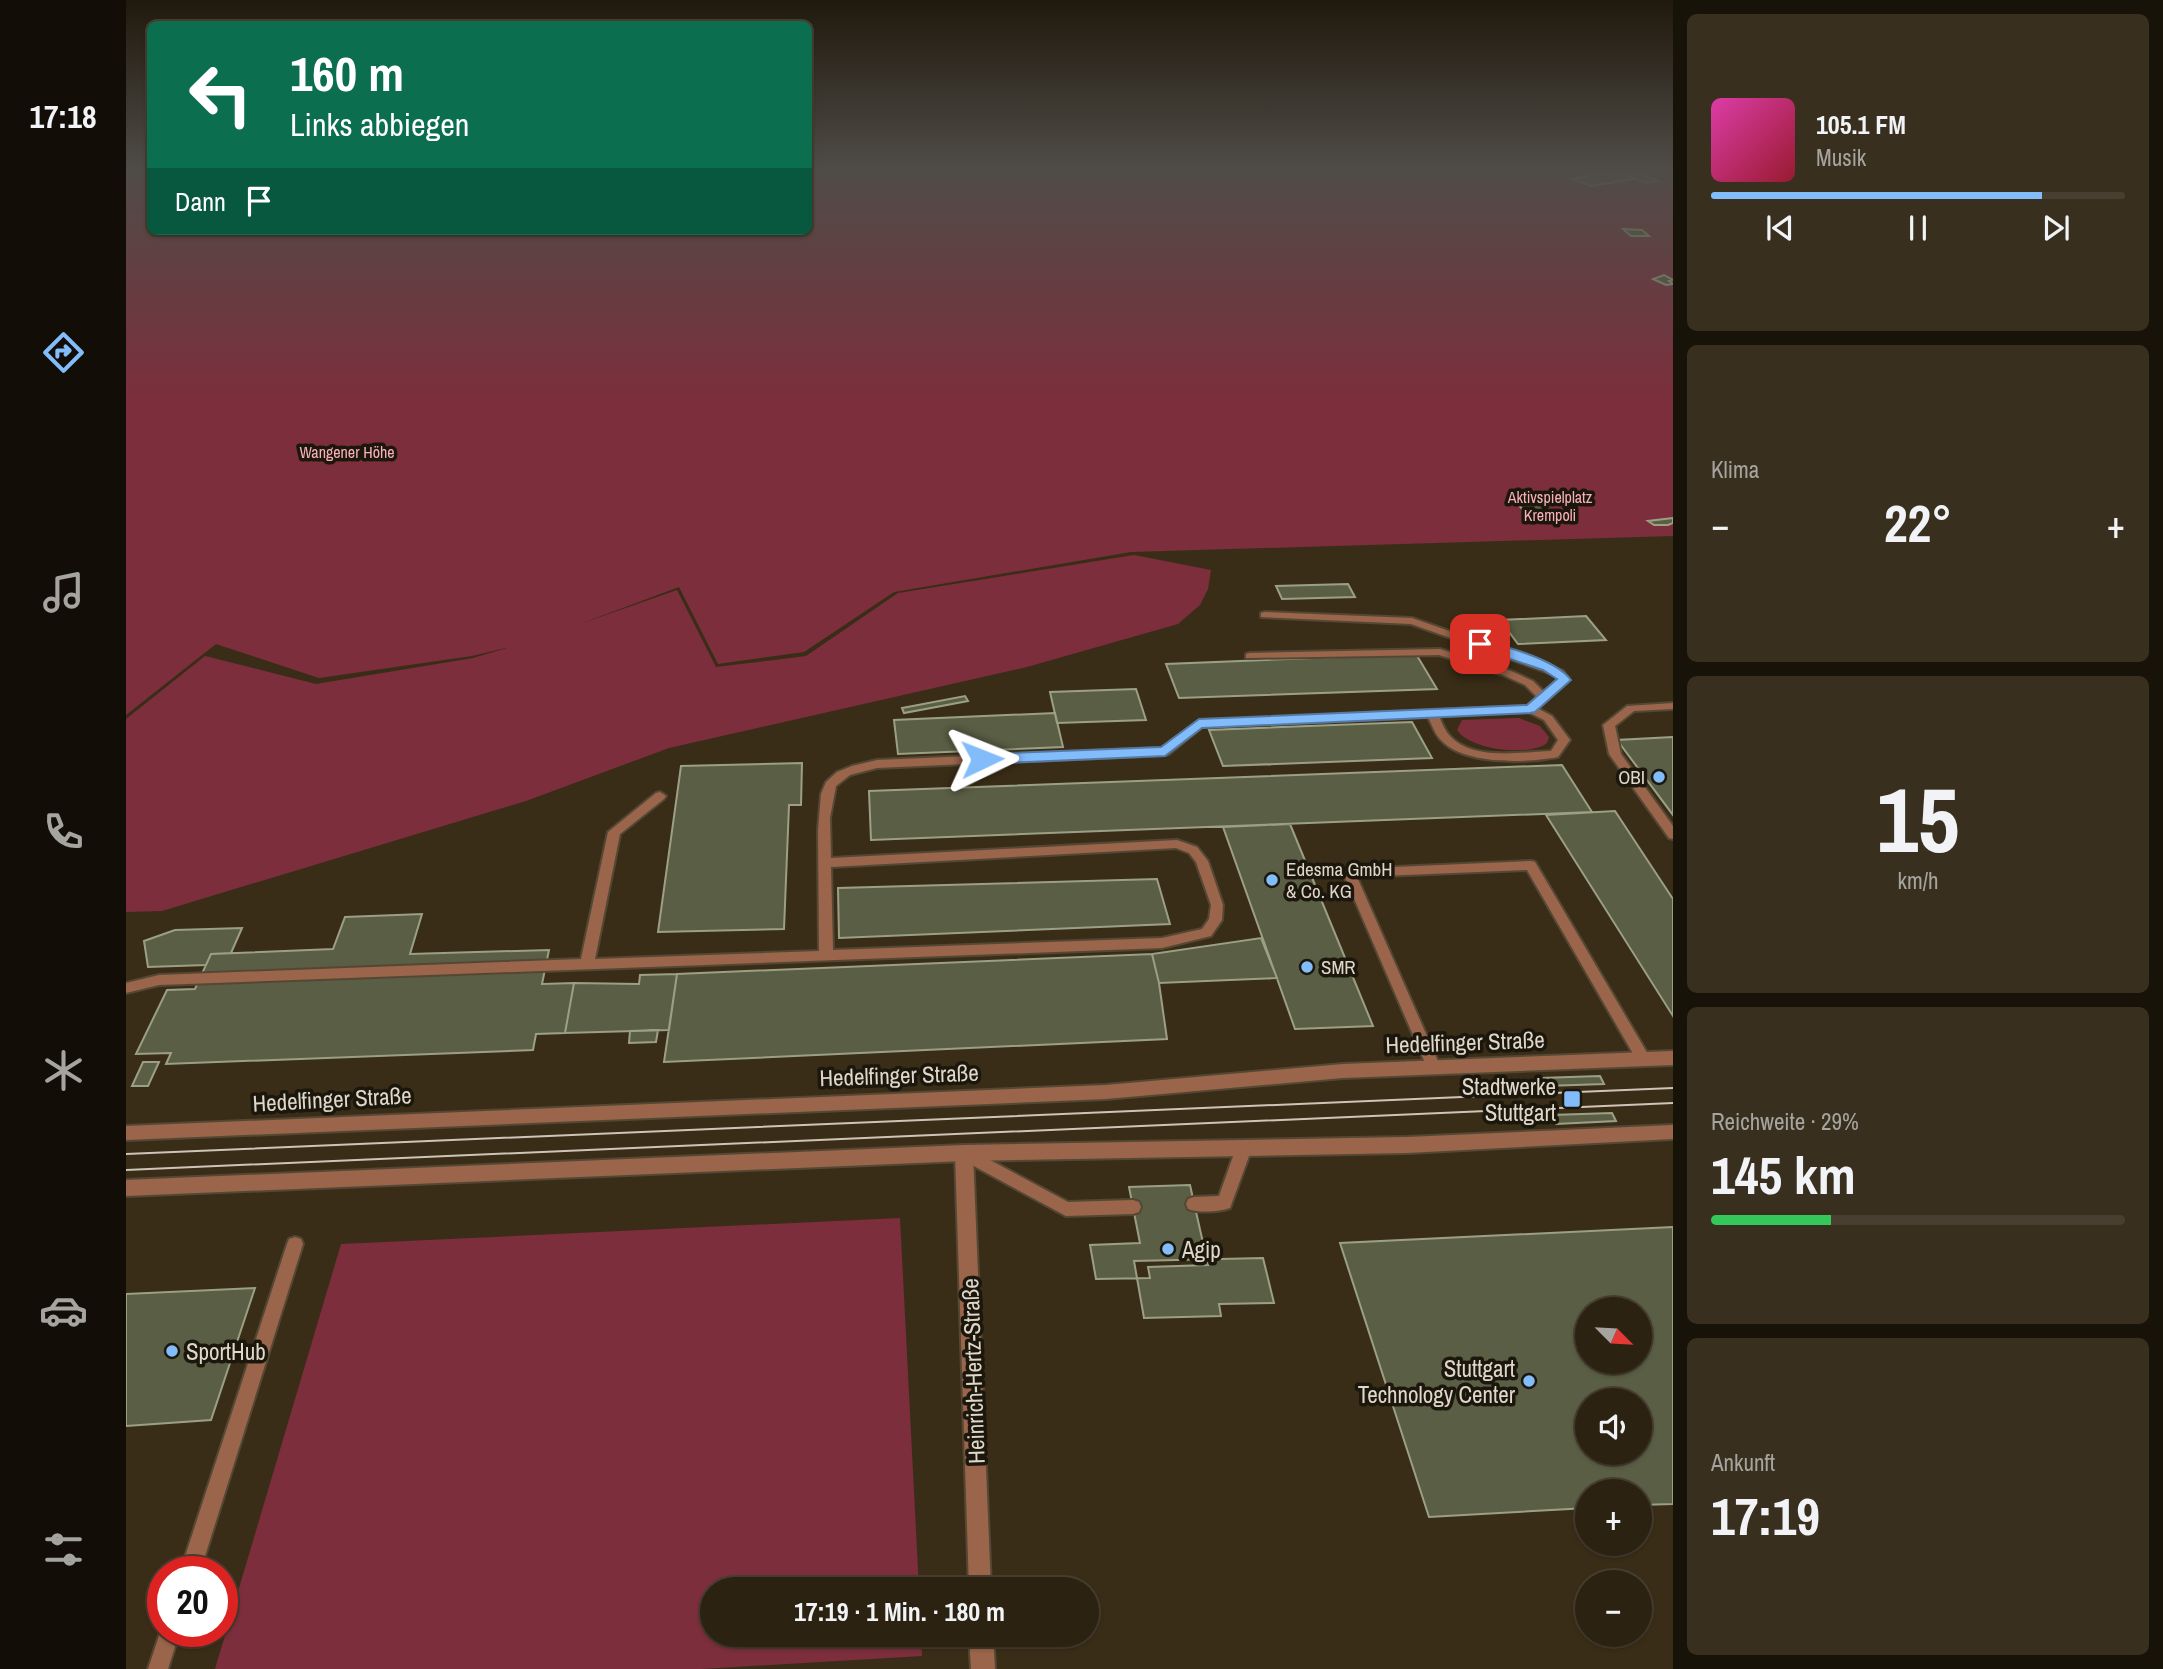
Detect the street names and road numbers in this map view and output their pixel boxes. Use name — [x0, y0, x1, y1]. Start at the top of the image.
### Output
street label: Hedelfinger Straße — [1385, 1024, 1545, 1060]
street label: Hedelfinger Straße — [819, 1057, 979, 1093]
street label: Hedelfinger Straße — [252, 1079, 412, 1119]
street label: Heinrich-Hertz-Straße — [954, 1278, 992, 1464]

